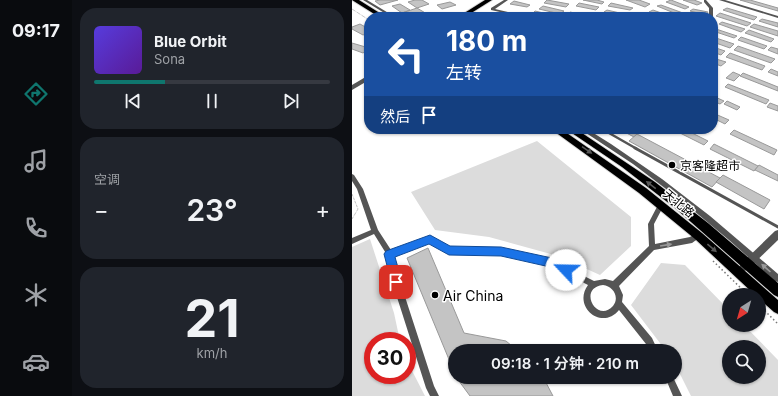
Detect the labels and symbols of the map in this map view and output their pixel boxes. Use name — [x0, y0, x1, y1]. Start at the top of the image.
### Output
one-way arrow — [582, 146, 593, 154]
place label: 京客隆超市 — [680, 158, 740, 173]
marker: 京客隆超市 — [667, 160, 677, 170]
one-way arrow — [646, 181, 657, 189]
street label: 天北路 — [660, 186, 698, 220]
one-way arrow — [660, 241, 672, 247]
one-way arrow — [706, 243, 717, 252]
position arrow — [545, 249, 587, 291]
one-way arrow — [760, 263, 771, 272]
pin — [379, 265, 413, 299]
place label: Air China — [443, 287, 503, 304]
north arrow — [722, 288, 766, 332]
marker: Air China — [430, 290, 440, 300]
speed limit sign: 30 — [364, 332, 416, 384]

